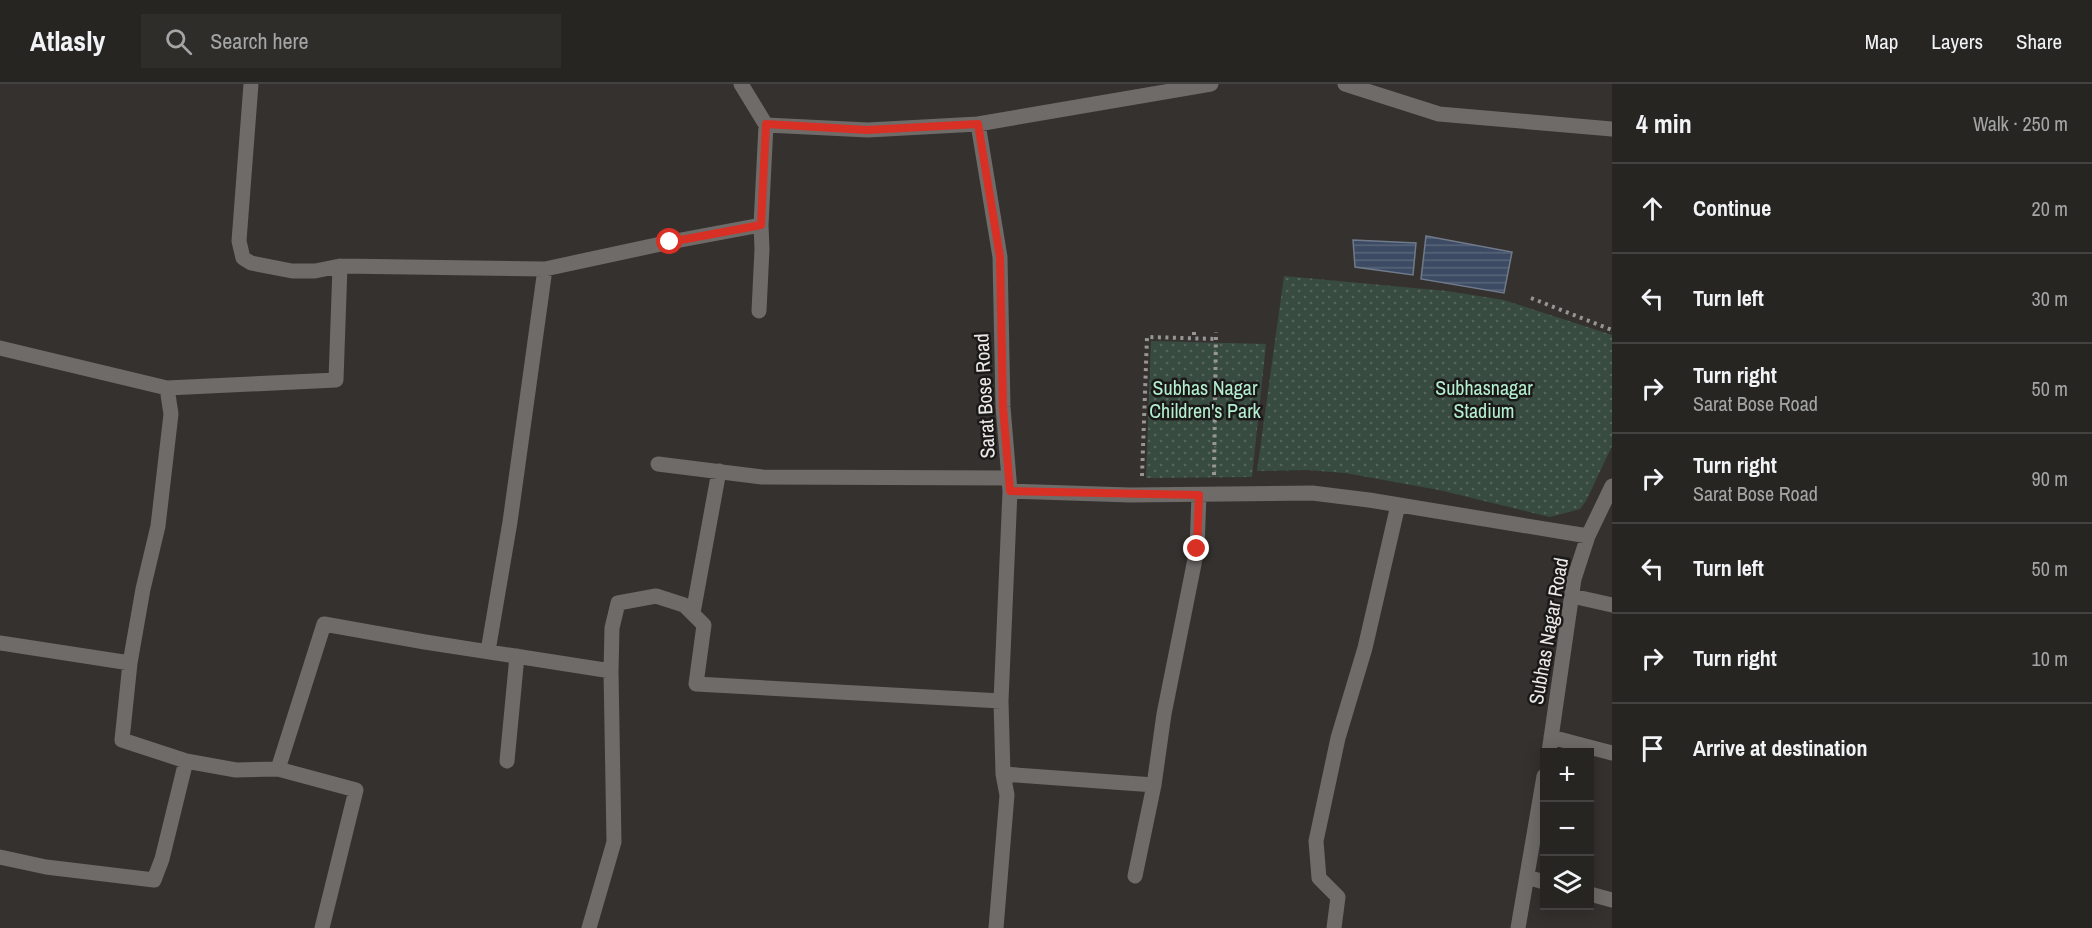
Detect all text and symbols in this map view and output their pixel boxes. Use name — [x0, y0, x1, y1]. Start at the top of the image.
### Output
search box — [141, 14, 561, 68]
text: Atlasly — [30, 22, 105, 60]
icon: search — [162, 25, 195, 58]
text: Search here — [210, 26, 309, 56]
text: Map — [1865, 27, 1898, 56]
text: Layers — [1931, 27, 1983, 56]
text: Share — [2016, 27, 2062, 56]
text: 4 min — [1636, 106, 1692, 141]
text: Walk · 250 m — [1973, 110, 2068, 137]
icon: ahead — [1636, 192, 1669, 225]
text: Continue — [1693, 193, 1771, 223]
text: 20 m — [2032, 195, 2068, 222]
route start — [656, 228, 682, 254]
icon: left — [1636, 282, 1669, 315]
text: Turn left — [1693, 283, 1764, 313]
text: 30 m — [2032, 285, 2068, 312]
street label: Sarat Bose Road — [967, 333, 1001, 459]
text: Turn right — [1693, 360, 1777, 390]
icon: right — [1636, 372, 1669, 405]
park label: Subhas Nagar Children's Park — [1149, 374, 1262, 424]
park label: Subhasnagar Stadium — [1435, 374, 1533, 424]
text: 50 m — [2032, 375, 2068, 402]
text: Sarat Bose Road — [1693, 390, 1818, 417]
text: Turn right — [1693, 450, 1777, 480]
icon: right — [1636, 462, 1669, 495]
text: 90 m — [2032, 465, 2068, 492]
text: Sarat Bose Road — [1693, 480, 1818, 507]
route end — [1183, 535, 1209, 561]
icon: left — [1636, 552, 1669, 585]
text: Turn left — [1693, 553, 1764, 583]
street label: Subhas Nagar Road — [1522, 555, 1574, 707]
text: 50 m — [2032, 555, 2068, 582]
icon: right — [1636, 642, 1669, 675]
text: Turn right — [1693, 643, 1777, 673]
text: 10 m — [2032, 645, 2068, 672]
icon: arrive — [1636, 732, 1669, 765]
text: Arrive at destination — [1693, 733, 1867, 763]
map controls — [1540, 748, 1594, 910]
button: + — [1540, 748, 1594, 802]
button: − — [1540, 802, 1594, 856]
button: layers — [1540, 856, 1594, 910]

